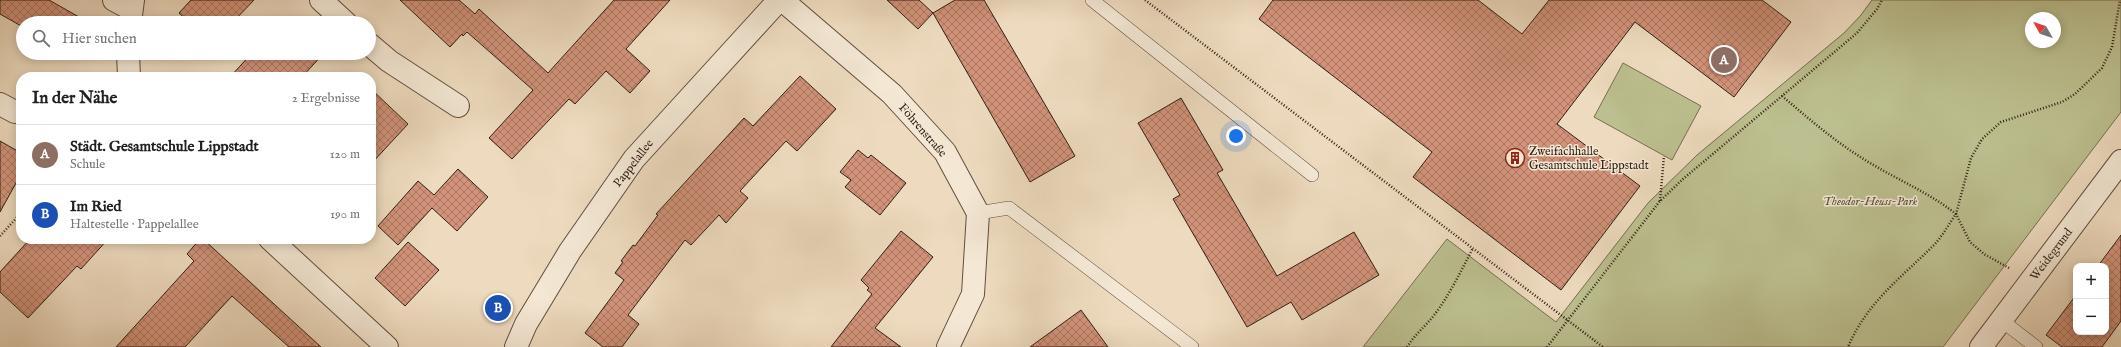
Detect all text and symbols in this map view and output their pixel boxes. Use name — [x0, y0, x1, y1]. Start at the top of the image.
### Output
north arrow — [2025, 12, 2061, 48]
search box — [16, 16, 376, 60]
icon: search — [30, 27, 52, 49]
text: Hier suchen — [62, 29, 137, 48]
pin: A — [1711, 45, 1737, 75]
text: In der Nähe — [32, 88, 117, 109]
text: 2 Ergebnisse — [292, 90, 360, 107]
street label: Föhrenstraße — [895, 100, 950, 161]
your location — [1226, 126, 1246, 146]
street label: Pappelallee — [610, 136, 658, 191]
text: Städt. Gesamtschule Lippstadt — [70, 137, 259, 156]
place label: Zweifachhalle Gesamtschule Lippstadt — [1529, 144, 1649, 174]
text: A — [41, 146, 49, 163]
text: 120 m — [330, 146, 360, 163]
building icon: Zweifachhalle Gesamtschule Lippstadt — [1504, 147, 1526, 169]
text: Schule — [70, 156, 105, 173]
park label: Theodor-Heuss-Park — [1823, 194, 1918, 209]
text: Im Ried — [70, 197, 121, 216]
text: B — [41, 206, 49, 223]
text: 190 m — [330, 206, 360, 223]
text: Haltestelle · Pappelallee — [70, 216, 199, 233]
street label: Weidegrund — [2027, 225, 2076, 283]
map controls — [2073, 263, 2109, 335]
button: + — [2073, 263, 2109, 299]
pin: B — [485, 293, 511, 323]
button: − — [2073, 299, 2109, 335]

